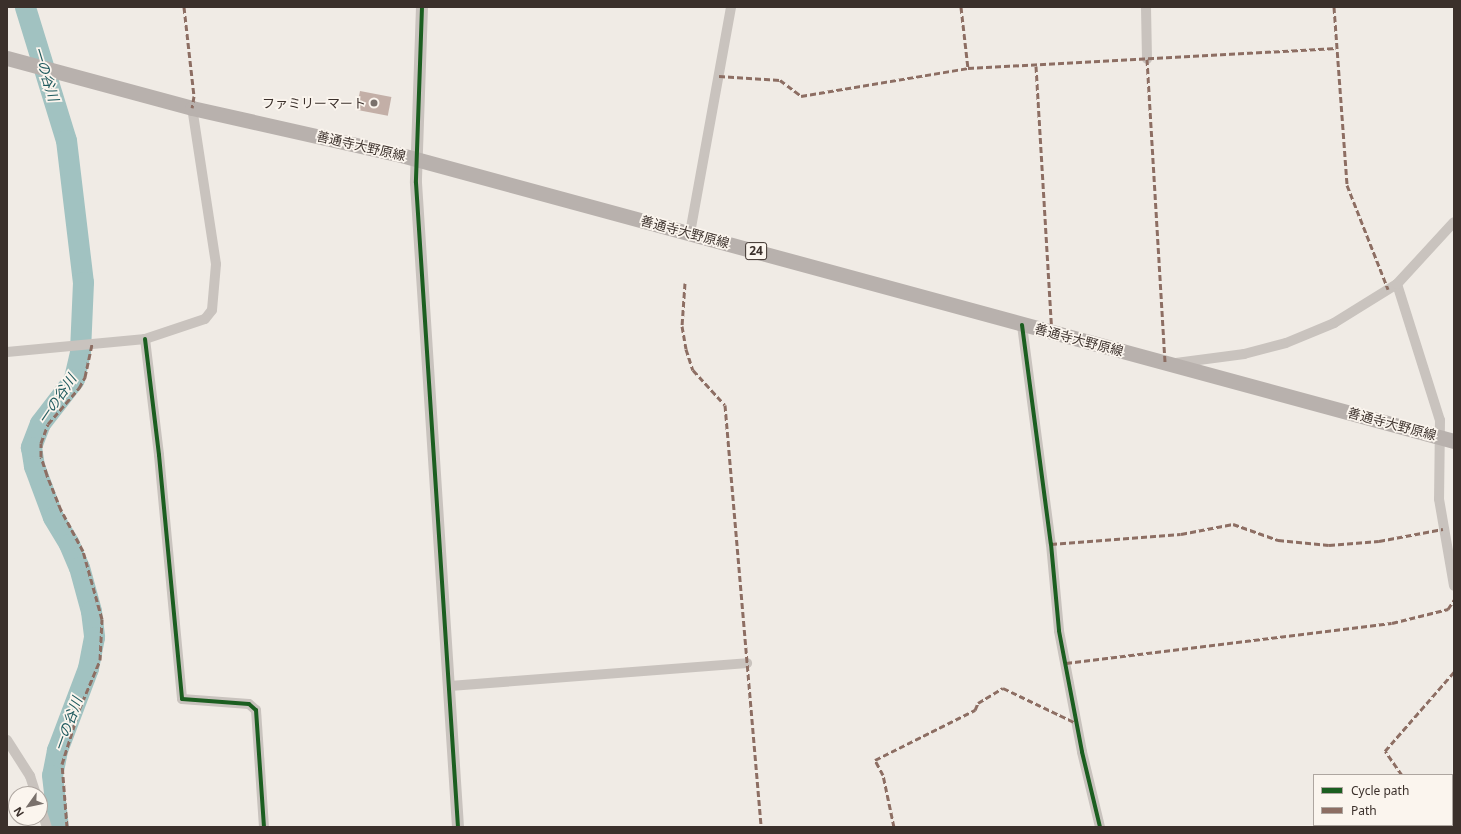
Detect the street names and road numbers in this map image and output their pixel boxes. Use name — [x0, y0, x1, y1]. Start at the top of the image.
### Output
street label: 善通寺大野原線 — [315, 128, 407, 164]
street label: 善通寺大野原線 — [639, 213, 731, 251]
road number: 24 — [745, 241, 767, 261]
street label: 善通寺大野原線 — [1033, 321, 1125, 359]
street label: 善通寺大野原線 — [1346, 405, 1438, 443]

